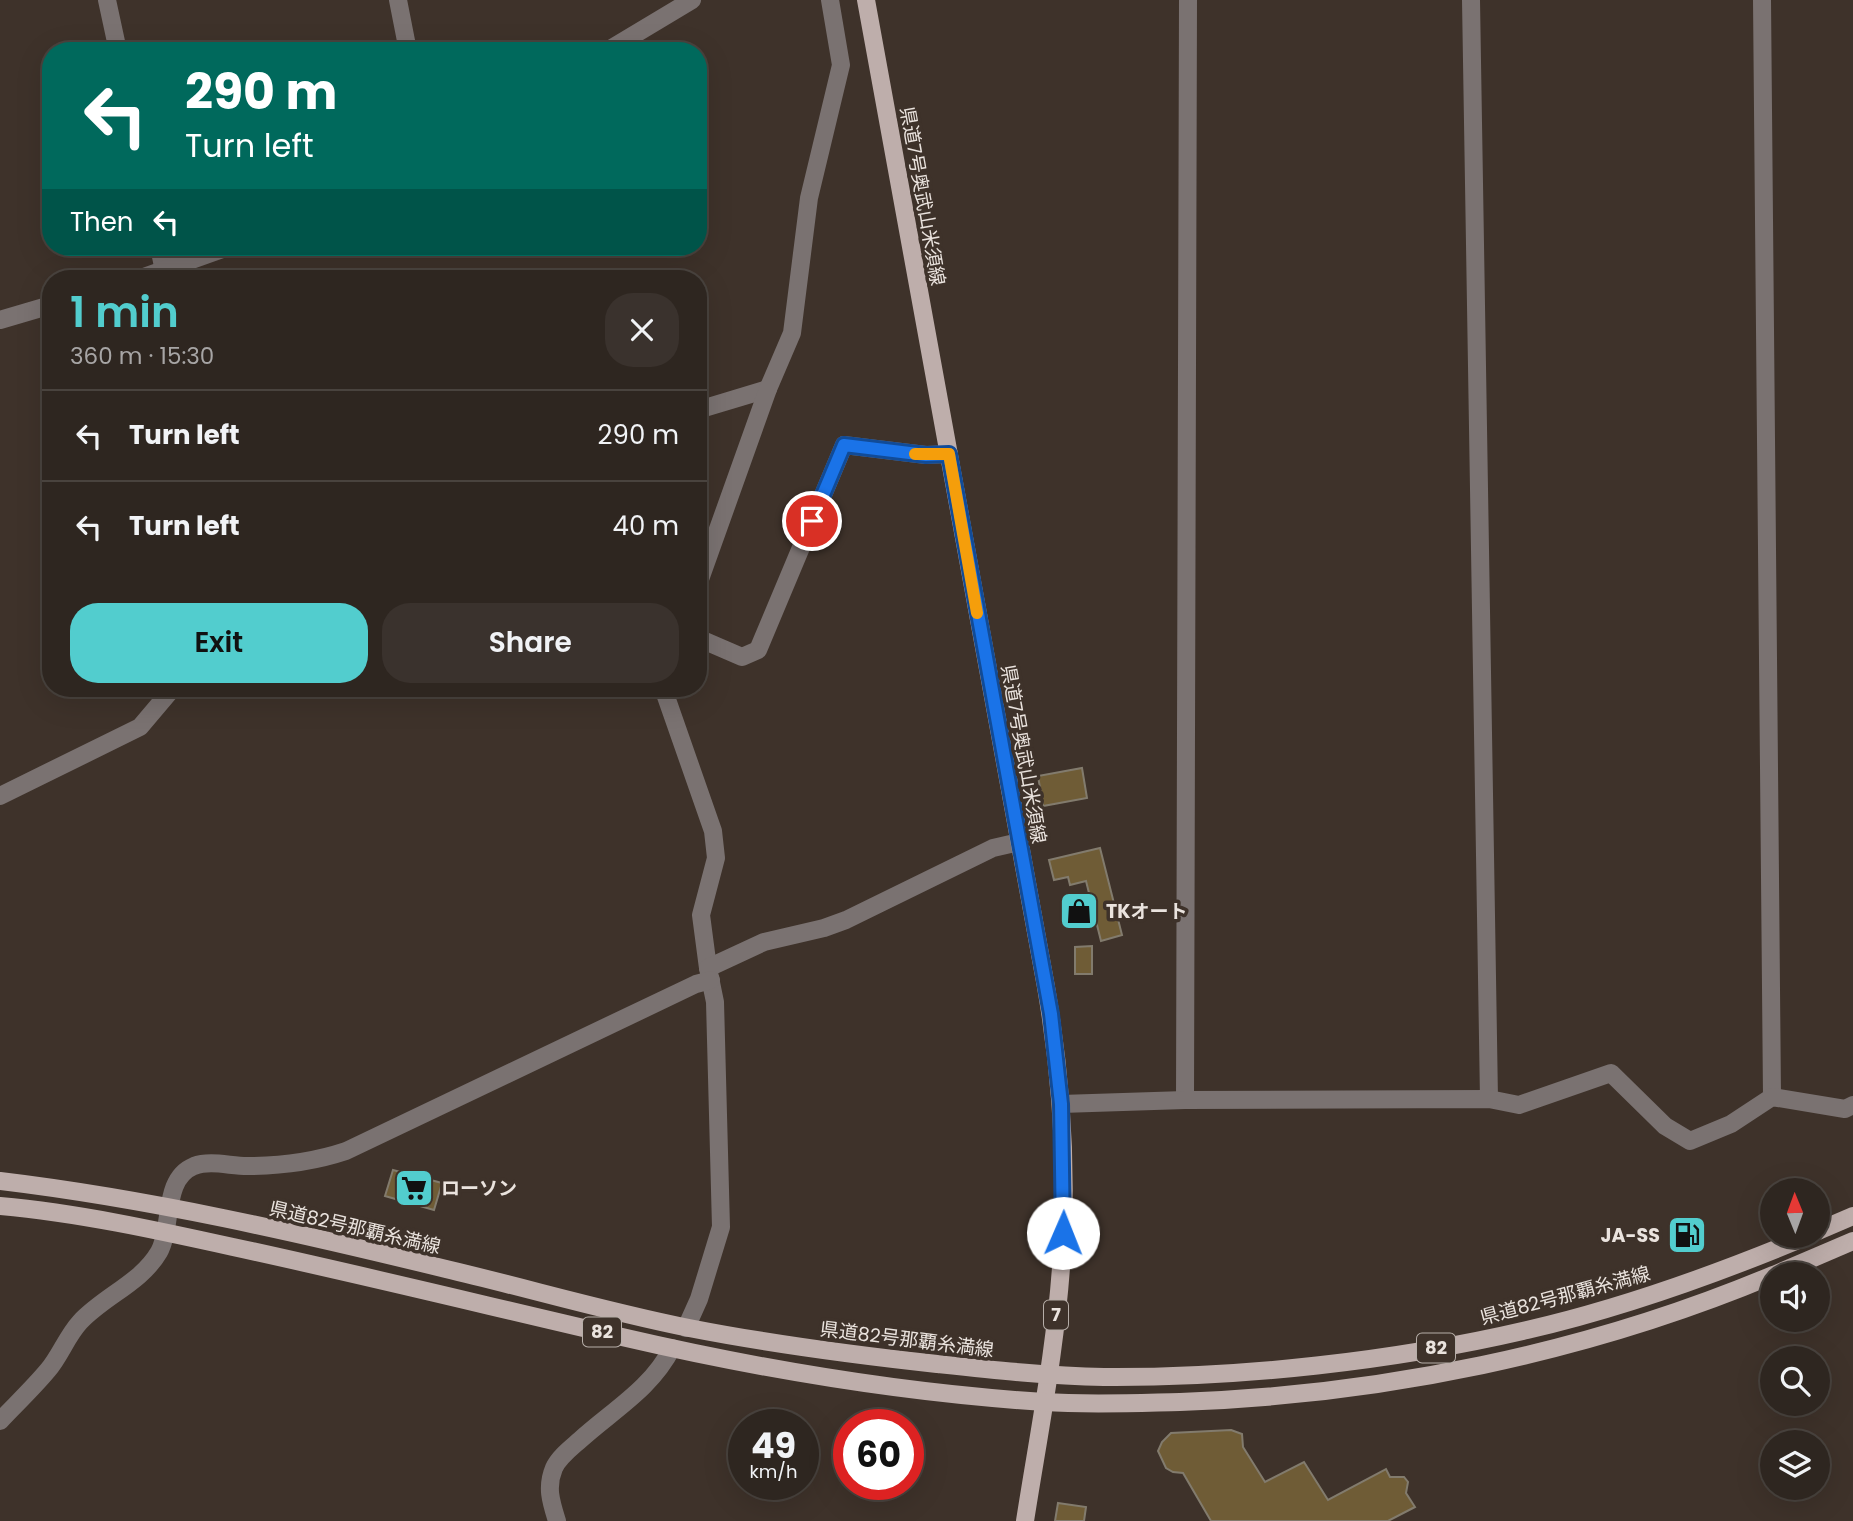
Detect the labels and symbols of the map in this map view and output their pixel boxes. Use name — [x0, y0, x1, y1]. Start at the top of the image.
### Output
street label: 県道7号奥武山米須線 — [893, 104, 952, 288]
pin — [782, 491, 842, 551]
street label: 県道7号奥武山米須線 — [994, 662, 1053, 846]
shop icon: TKオート — [1058, 890, 1100, 932]
place label: TKオート — [1106, 898, 1187, 925]
supermarket icon: ローソン — [393, 1167, 435, 1209]
place label: ローソン — [441, 1175, 517, 1202]
north arrow — [1760, 1178, 1830, 1248]
street label: 県道82号那覇糸満線 — [267, 1195, 443, 1260]
position arrow — [1026, 1196, 1100, 1270]
fuel station icon: JA-SS — [1666, 1214, 1708, 1256]
place label: JA-SS — [1601, 1222, 1660, 1249]
street label: 県道82号那覇糸満線 — [1477, 1260, 1653, 1331]
road number: 7 — [1044, 1300, 1068, 1330]
street label: 県道82号那覇糸満線 — [818, 1315, 995, 1364]
road number: 82 — [583, 1317, 621, 1346]
road number: 82 — [1417, 1334, 1455, 1363]
speed limit sign: 60 — [833, 1409, 924, 1500]

